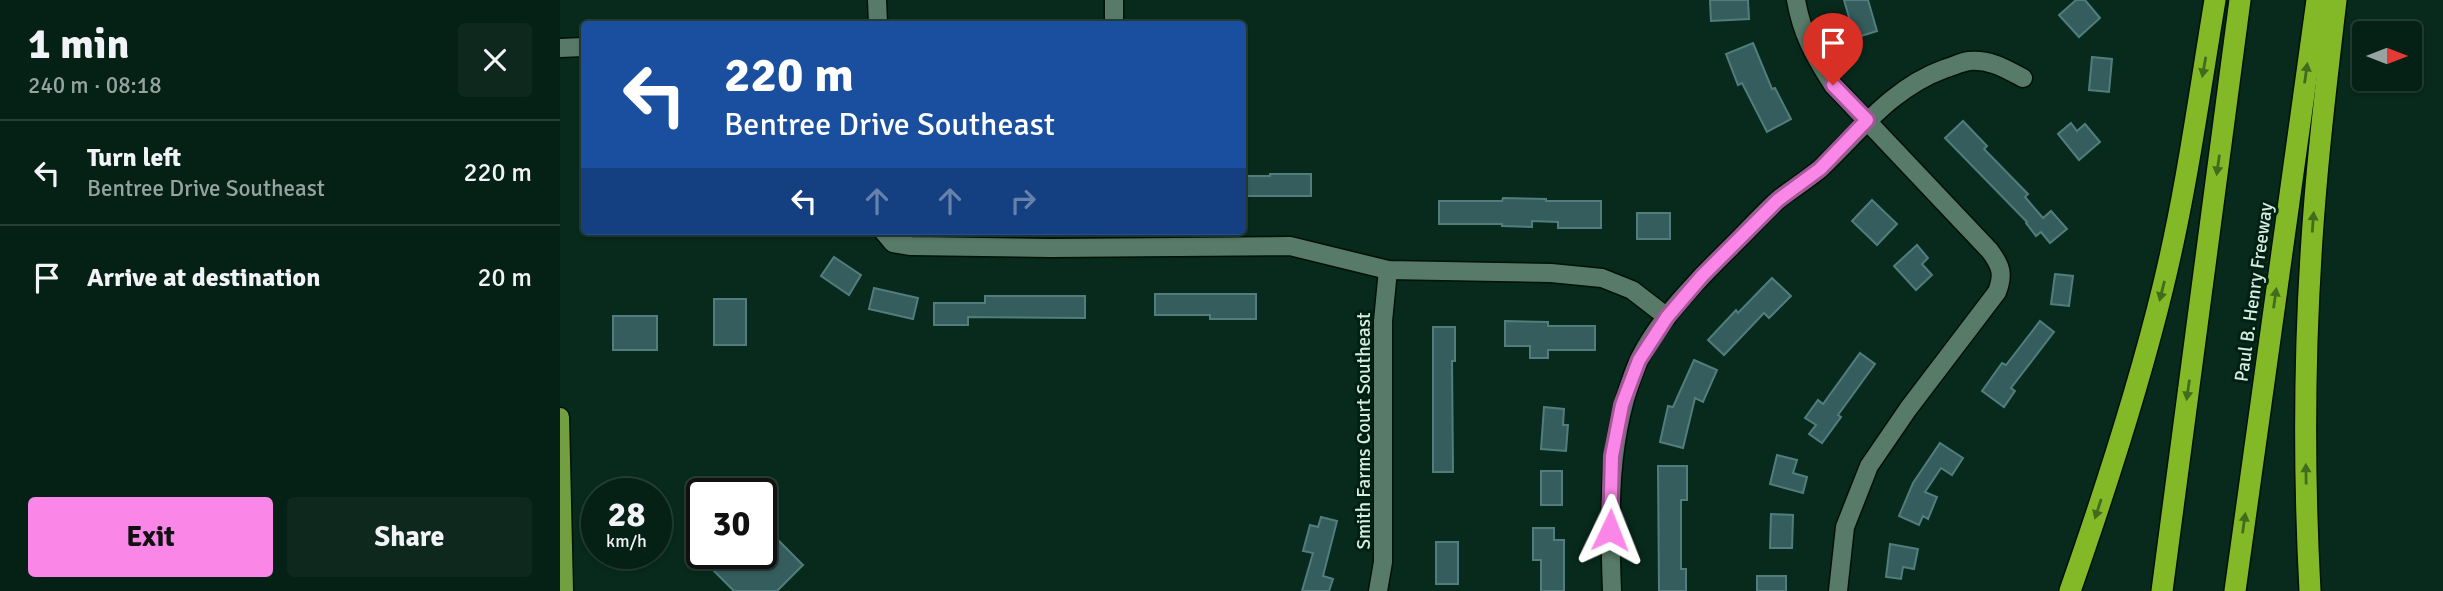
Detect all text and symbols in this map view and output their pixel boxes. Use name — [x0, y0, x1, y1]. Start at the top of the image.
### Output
pin — [1803, 13, 1863, 85]
text: 1 min — [28, 19, 129, 70]
north arrow — [2352, 21, 2422, 91]
map controls — [2352, 21, 2422, 91]
button: close — [458, 23, 532, 97]
icon: arrive — [1814, 24, 1852, 62]
text: 220 m — [724, 45, 854, 105]
icon: left — [609, 49, 700, 140]
one-way arrow — [2198, 56, 2209, 78]
one-way arrow — [2301, 61, 2312, 83]
text: 240 m · 08:18 — [28, 71, 162, 100]
text: Bentree Drive Southeast — [724, 105, 1055, 144]
text: Turn left — [87, 142, 181, 174]
icon: left — [28, 154, 66, 192]
one-way arrow — [2213, 154, 2224, 176]
text: 220 m — [463, 157, 532, 189]
text: Bentree Drive Southeast — [87, 174, 325, 203]
icon: left — [785, 182, 823, 220]
icon: ahead — [858, 182, 896, 220]
icon: ahead — [931, 182, 969, 220]
icon: right — [1004, 182, 1042, 220]
street label: Paul B. Henry Freeway — [2230, 201, 2278, 383]
one-way arrow — [2308, 211, 2319, 233]
icon: arrive — [28, 259, 66, 297]
text: Arrive at destination — [87, 262, 320, 294]
text: 20 m — [477, 262, 532, 294]
one-way arrow — [2156, 280, 2167, 302]
one-way arrow — [2270, 287, 2281, 309]
street label: Smith Farms Court Southeast — [1352, 312, 1376, 550]
one-way arrow — [2183, 379, 2194, 401]
one-way arrow — [2300, 463, 2312, 485]
speed limit sign: 30 — [686, 478, 777, 569]
text: 28 — [608, 493, 645, 536]
position arrow — [1573, 493, 1647, 567]
button: Exit — [28, 497, 273, 577]
button: Share — [287, 497, 532, 577]
one-way arrow — [2092, 499, 2103, 520]
one-way arrow — [2239, 512, 2250, 534]
text: km/h — [606, 530, 647, 552]

